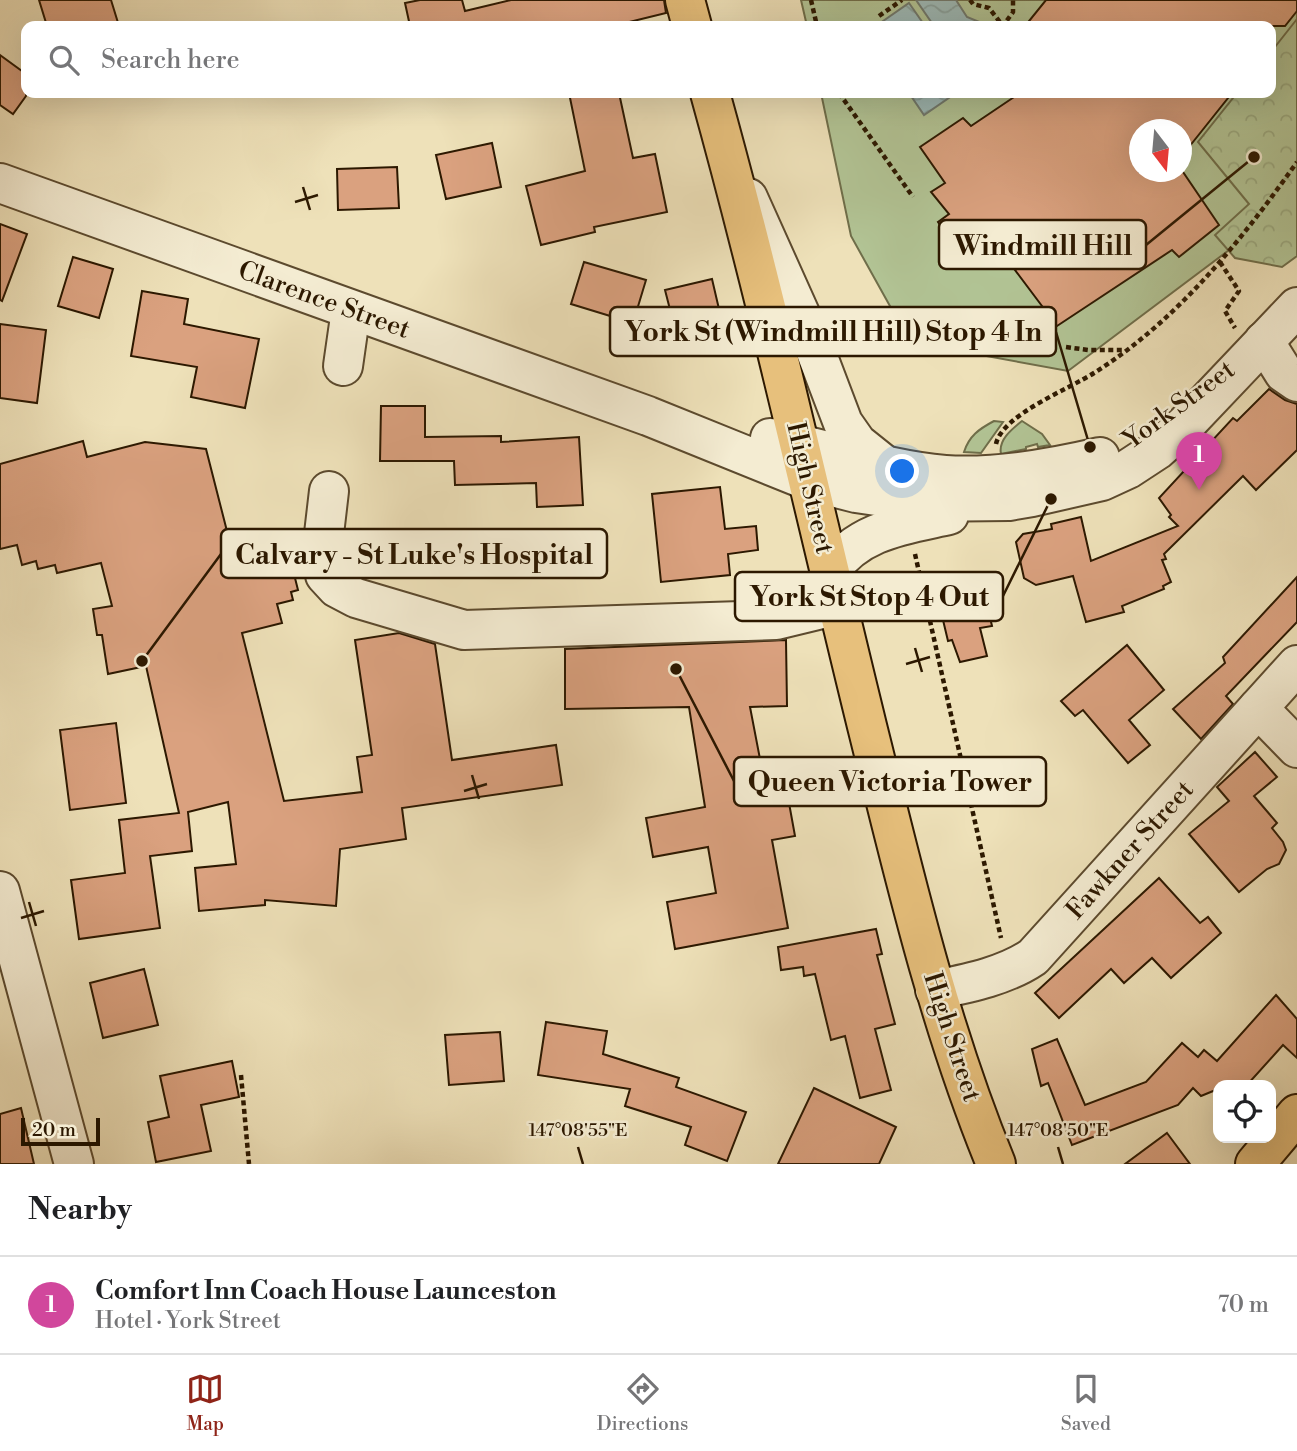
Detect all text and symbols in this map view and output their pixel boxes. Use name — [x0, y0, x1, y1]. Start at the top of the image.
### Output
search box — [21, 21, 1276, 98]
icon: search — [45, 41, 83, 79]
text: Search here — [101, 44, 240, 76]
north arrow — [1129, 119, 1192, 182]
callout: Windmill Hill — [939, 220, 1146, 269]
text: Windmill Hill — [953, 229, 1132, 264]
street label: Clarence Street — [234, 254, 414, 346]
callout: York St (Windmill Hill) Stop 4 In — [610, 307, 1056, 356]
text: York St (Windmill Hill) Stop 4 In — [624, 315, 1042, 350]
street label: York Street — [1115, 354, 1241, 457]
street label: High Street — [779, 419, 841, 557]
pin: 1 — [1176, 432, 1222, 490]
your location — [885, 454, 919, 488]
callout: Calvary - St Luke's Hospital — [221, 529, 607, 578]
text: Calvary - St Luke's Hospital — [235, 538, 593, 573]
callout: York St Stop 4 Out — [735, 572, 1003, 621]
text: York St Stop 4 Out — [749, 580, 990, 615]
callout: Queen Victoria Tower — [734, 757, 1046, 806]
text: Queen Victoria Tower — [748, 765, 1032, 800]
street label: Fawkner Street — [1059, 774, 1201, 926]
street label: High Street — [916, 968, 988, 1106]
map controls — [1213, 1080, 1276, 1143]
button: locate — [1213, 1080, 1276, 1143]
scale bar — [21, 1115, 100, 1147]
text: 20 m — [32, 1118, 76, 1142]
text: 147°08'55"E — [528, 1119, 628, 1142]
text: 147°08'50"E — [1007, 1119, 1109, 1142]
text: Nearby — [28, 1191, 132, 1229]
text: Comfort Inn Coach House Launceston — [95, 1275, 557, 1307]
text: 1 — [45, 1291, 57, 1319]
text: 70 m — [1218, 1291, 1269, 1319]
text: Hotel · York Street — [95, 1307, 281, 1335]
tab: Map — [186, 1370, 224, 1436]
tab: Directions — [597, 1370, 688, 1436]
tab: Saved — [1061, 1370, 1111, 1436]

